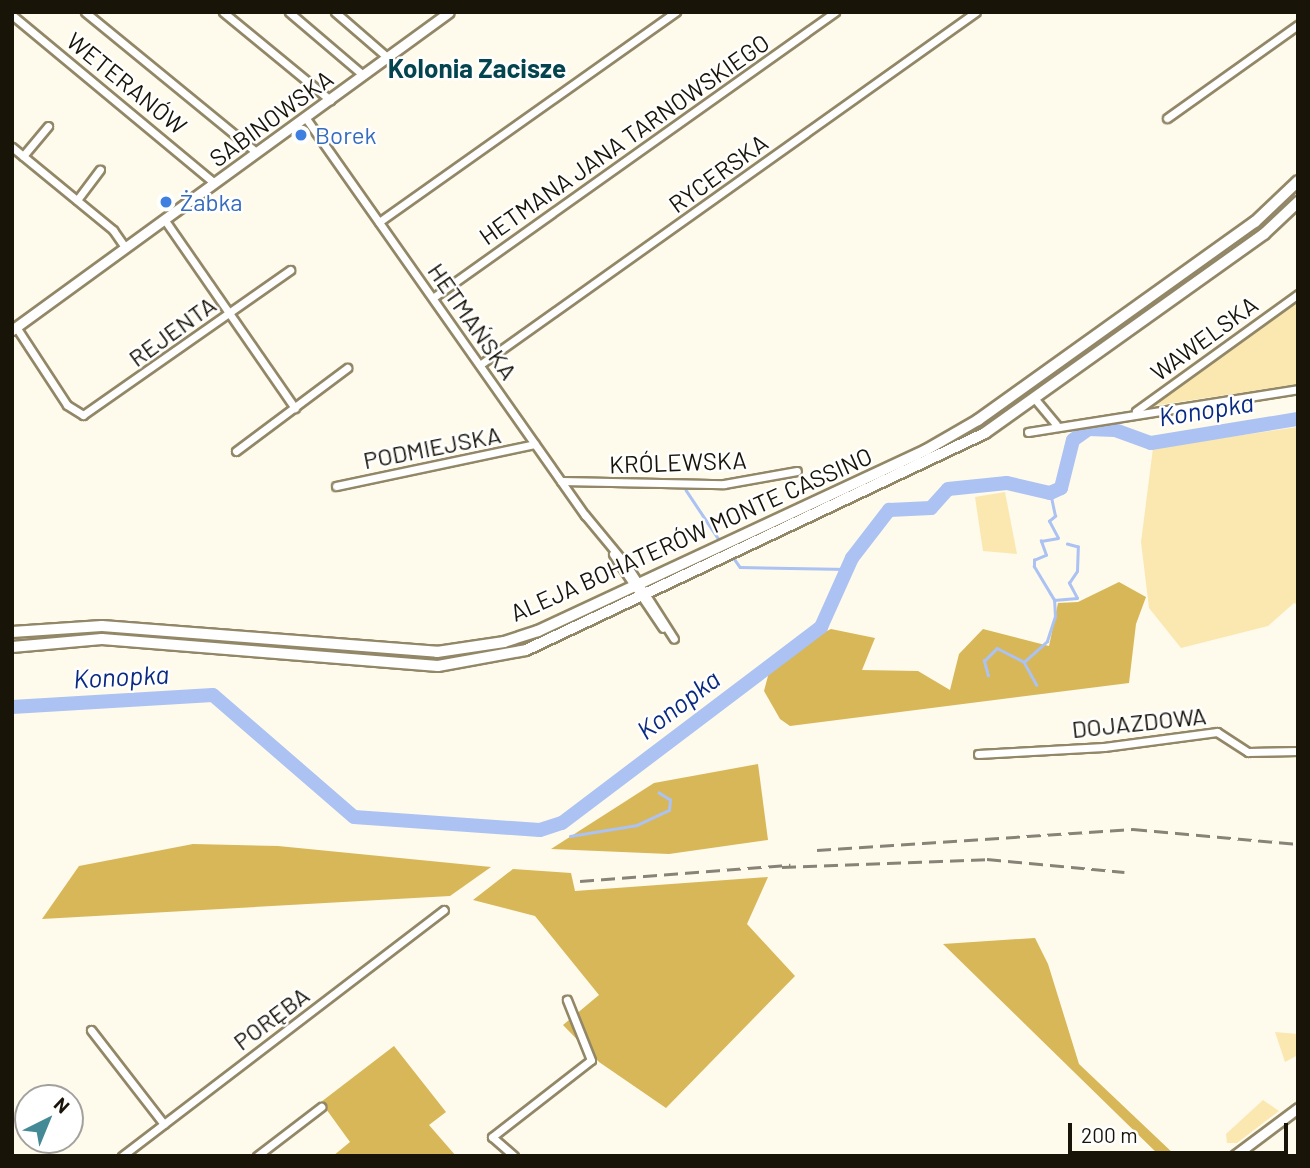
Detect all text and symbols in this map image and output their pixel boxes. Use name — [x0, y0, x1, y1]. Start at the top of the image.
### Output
street label: WETERANÓW — [61, 26, 193, 140]
street label: HETMANA JANA TARNOWSKIEGO — [473, 28, 775, 250]
district label: Kolonia Zacisze — [388, 52, 566, 84]
street label: SABINOWSKA — [204, 64, 338, 172]
place label: Borek — [315, 121, 377, 149]
marker: Borek — [293, 127, 309, 143]
street label: RYCERSKA — [663, 128, 773, 218]
place label: Żabka — [180, 188, 243, 216]
marker: Żabka — [158, 194, 174, 210]
street label: HETMAŃSKA — [422, 257, 524, 385]
street label: REJENTA — [123, 290, 221, 372]
street label: WAWELSKA — [1145, 290, 1263, 386]
water label: Konopka — [1156, 386, 1256, 432]
street label: PODMIEJSKA — [361, 420, 503, 474]
street label: ALEJA BOHATERÓW MONTE CASSINO — [506, 441, 876, 627]
street label: KRÓLEWSKA — [609, 445, 747, 479]
water label: Konopka — [72, 658, 170, 694]
water label: Konopka — [630, 663, 726, 745]
street label: DOJAZDOWA — [1070, 701, 1208, 743]
street label: PORĘBA — [227, 980, 315, 1056]
north arrow — [14, 1084, 84, 1154]
text: N — [50, 1092, 75, 1117]
scale bar — [1072, 1108, 1292, 1152]
text: 200 m — [1081, 1122, 1138, 1147]

